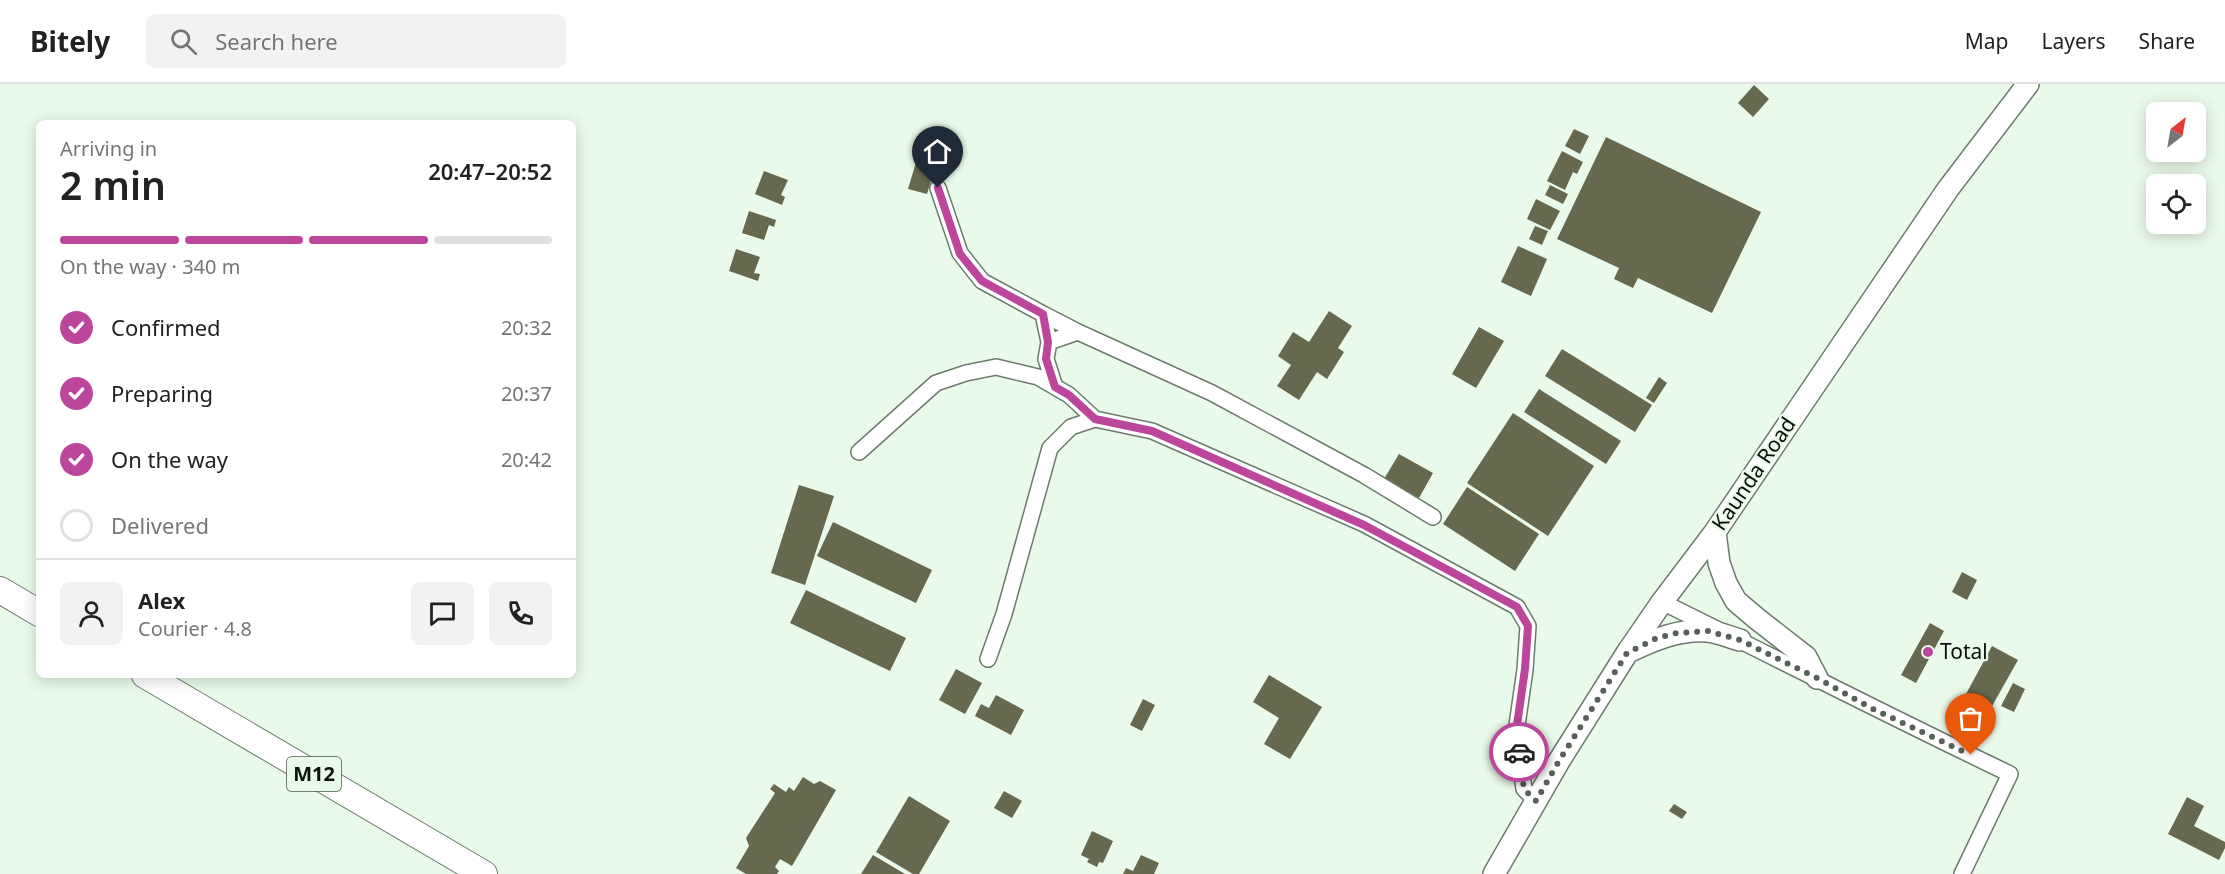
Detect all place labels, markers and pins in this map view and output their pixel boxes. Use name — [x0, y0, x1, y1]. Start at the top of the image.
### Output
pin — [912, 126, 963, 188]
place label: Total — [1940, 637, 1988, 665]
marker: Total — [1921, 645, 1935, 659]
pin — [1945, 693, 1996, 755]

